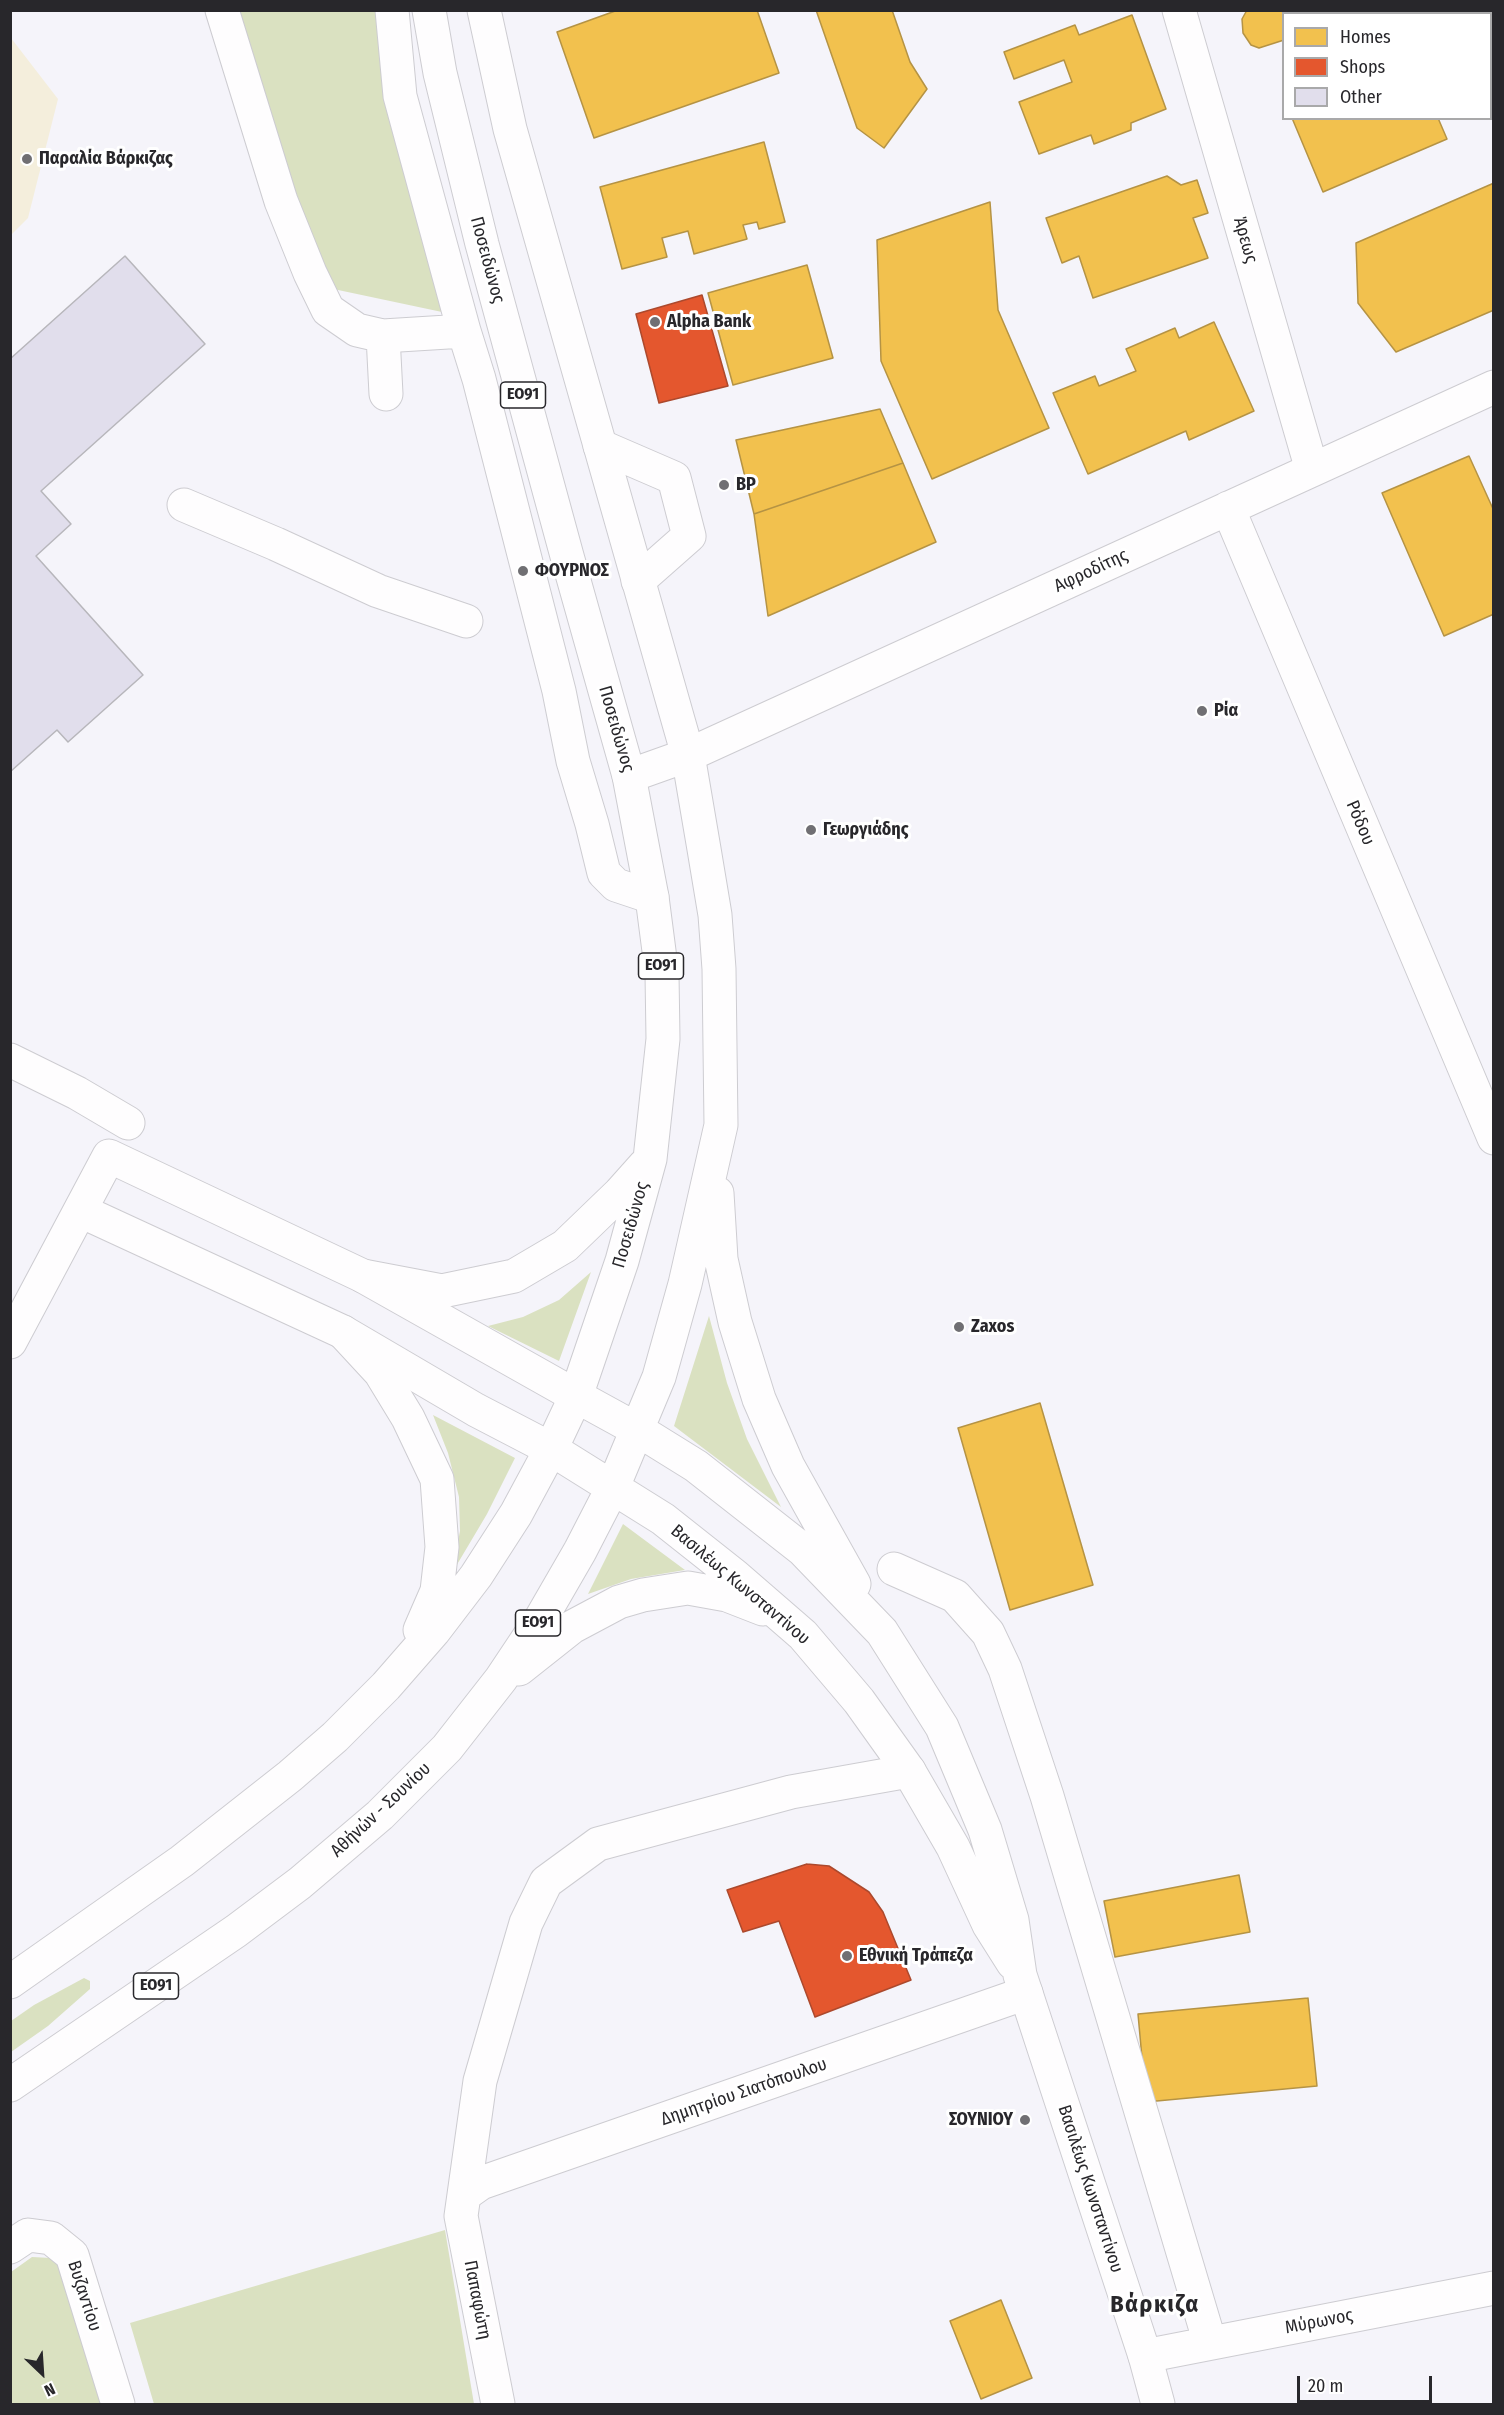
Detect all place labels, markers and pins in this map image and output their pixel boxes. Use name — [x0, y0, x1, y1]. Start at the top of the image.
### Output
place label: Παραλία Βάρκιζας — [39, 148, 173, 170]
marker: Παραλία Βάρκιζας — [20, 152, 34, 166]
place label: Alpha Bank — [667, 311, 751, 333]
marker: Alpha Bank — [648, 315, 662, 329]
place label: BP — [736, 474, 756, 496]
marker: BP — [717, 478, 731, 492]
place label: ΦΟΥΡΝΟΣ — [535, 560, 609, 582]
marker: ΦΟΥΡΝΟΣ — [516, 564, 530, 578]
place label: Ρία — [1214, 700, 1238, 722]
marker: Ρία — [1195, 704, 1209, 718]
place label: Γεωργιάδης — [823, 819, 908, 841]
marker: Γεωργιάδης — [804, 823, 818, 837]
place label: Zaxos — [971, 1316, 1014, 1338]
marker: Zaxos — [952, 1320, 966, 1334]
place label: Εθνική Τράπεζα — [859, 1945, 973, 1967]
marker: Εθνική Τράπεζα — [840, 1949, 854, 1963]
place label: ΣΟΥΝΙΟΥ — [949, 2109, 1013, 2131]
marker: ΣΟΥΝΙΟΥ — [1018, 2113, 1032, 2127]

